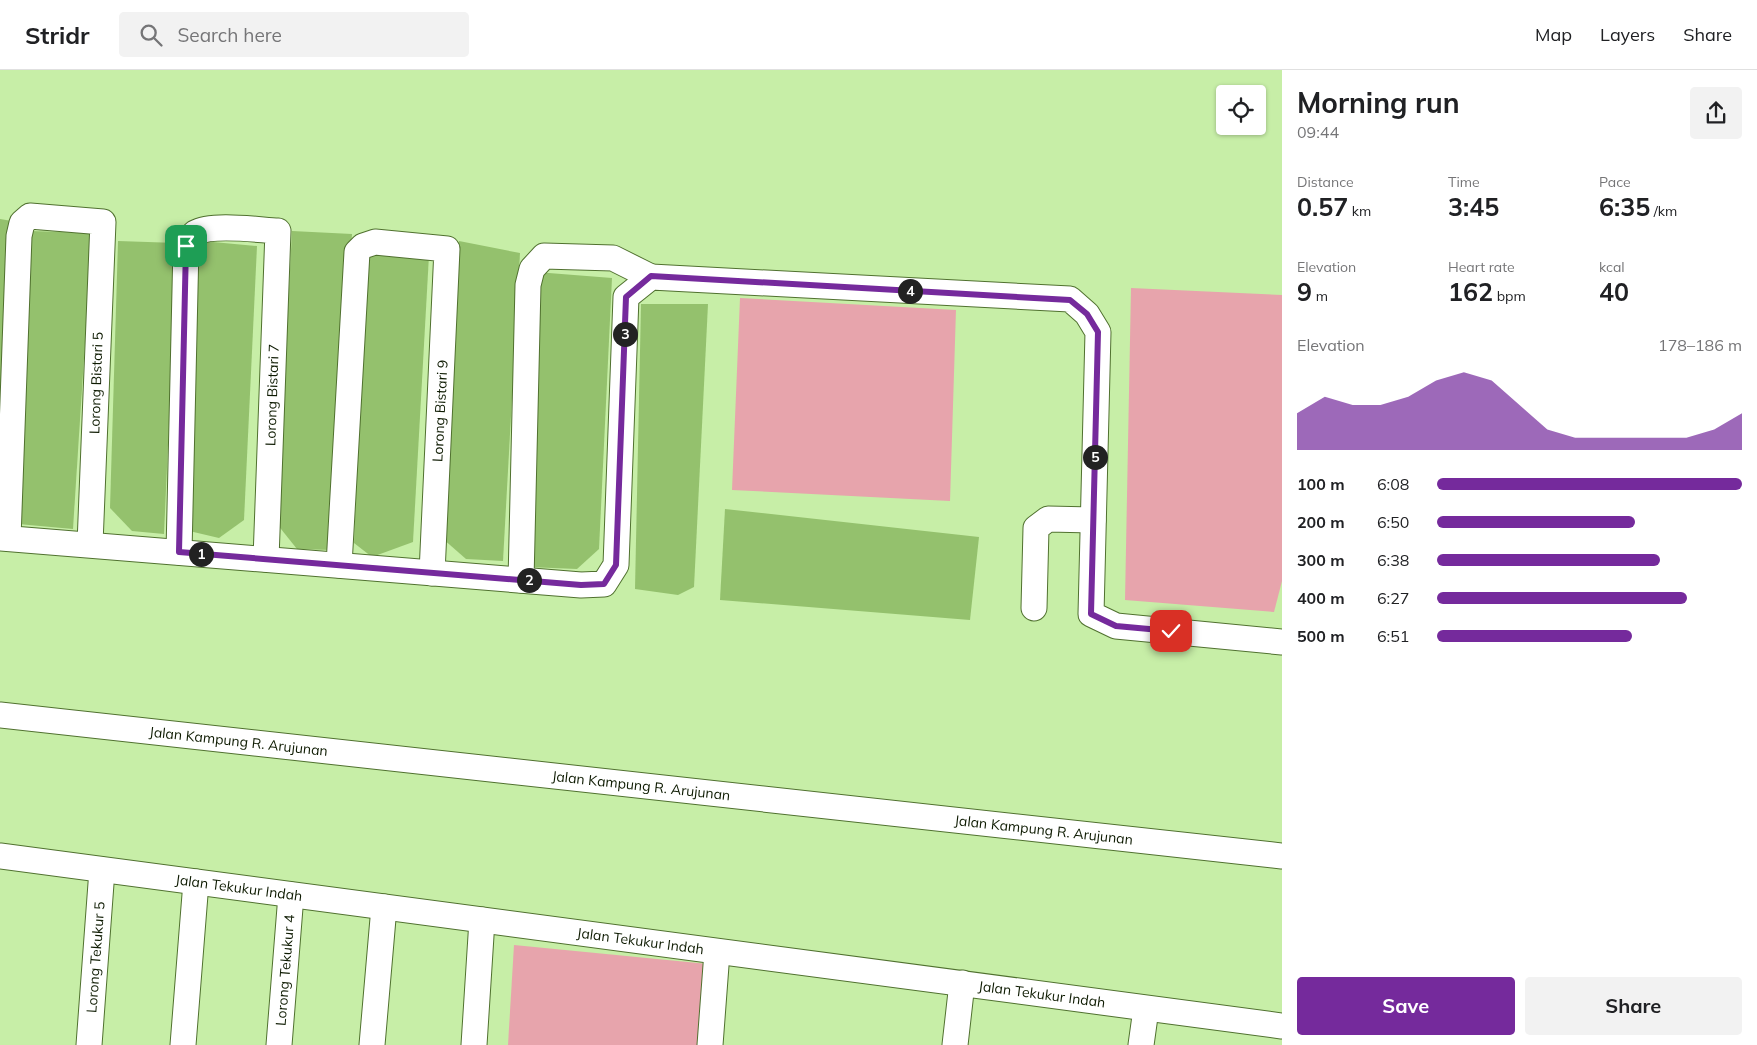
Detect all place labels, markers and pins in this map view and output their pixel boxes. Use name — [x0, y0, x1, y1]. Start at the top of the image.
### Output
pin — [165, 225, 207, 267]
pin: 4 — [898, 278, 922, 304]
pin: 3 — [612, 322, 638, 346]
pin: 5 — [1082, 444, 1108, 470]
pin: 1 — [188, 542, 214, 566]
pin: 2 — [516, 568, 542, 592]
pin — [1150, 610, 1192, 652]

